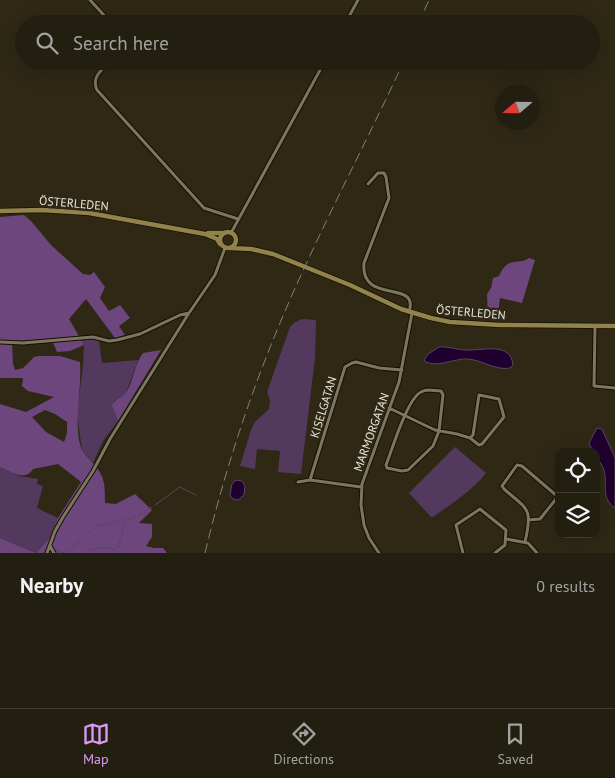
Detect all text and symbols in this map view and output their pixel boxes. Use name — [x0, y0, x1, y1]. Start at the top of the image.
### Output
search box — [15, 15, 600, 70]
icon: search — [33, 29, 61, 57]
text: Search here — [73, 31, 169, 55]
north arrow — [495, 85, 540, 130]
street label: ÖSTERLEDEN — [39, 192, 109, 214]
street label: ÖSTERLEDEN — [436, 301, 506, 323]
street label: KISELGATAN — [307, 374, 339, 440]
street label: MARMORGATAN — [350, 391, 392, 473]
map controls — [555, 448, 600, 538]
button: locate — [555, 448, 600, 493]
button: layers — [555, 493, 600, 538]
text: Nearby — [20, 572, 83, 599]
text: 0 results — [536, 576, 595, 596]
tab: Map — [82, 720, 110, 768]
tab: Directions — [273, 720, 334, 768]
tab: Saved — [498, 720, 533, 768]

